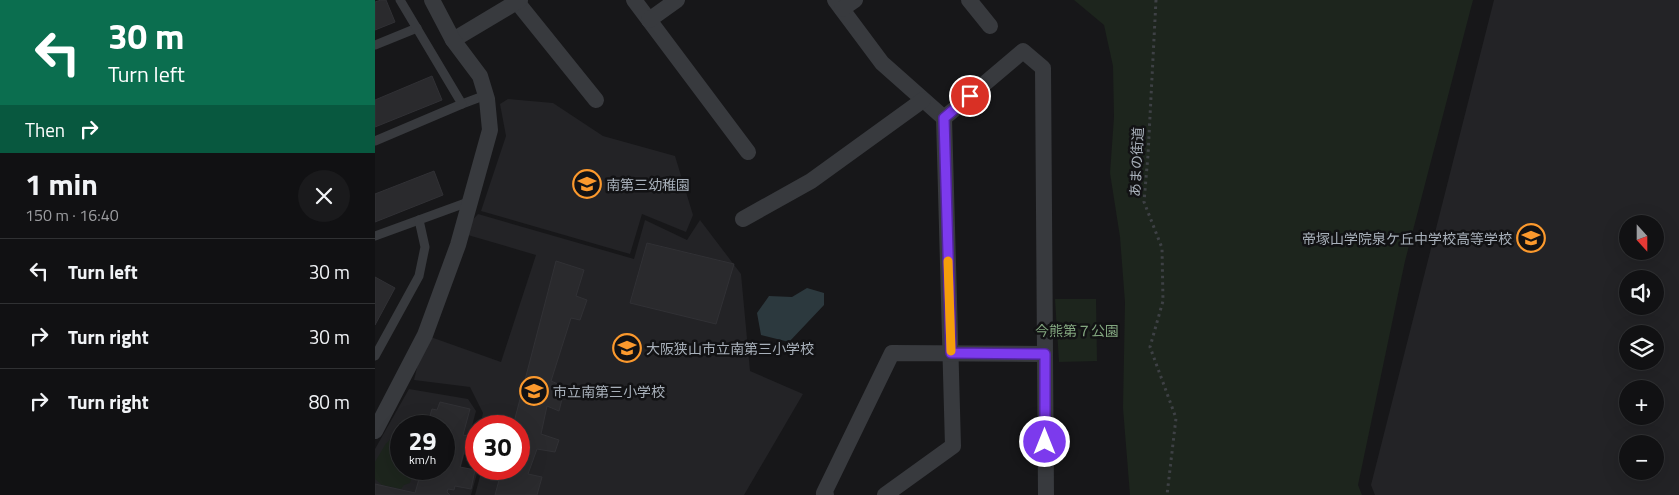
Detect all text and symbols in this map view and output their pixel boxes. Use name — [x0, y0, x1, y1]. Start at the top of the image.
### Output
text: 30 m — [108, 9, 184, 63]
icon: left — [25, 20, 90, 85]
text: Turn left — [108, 57, 185, 91]
pin — [949, 75, 991, 117]
icon: arrive — [956, 82, 984, 110]
text: Then — [25, 115, 65, 144]
icon: right — [75, 115, 103, 143]
street label: あまの街道 — [1124, 126, 1148, 198]
text: 1 min — [25, 161, 98, 207]
school or university icon: 南第三幼稚園 — [572, 169, 602, 199]
button: close — [298, 170, 350, 222]
place label: 南第三幼稚園 — [606, 174, 690, 195]
text: 150 m · 16:40 — [25, 203, 119, 227]
north arrow — [1619, 215, 1664, 260]
map controls — [1619, 215, 1664, 480]
school or university icon: 帝塚山学院泉ケ丘中学校高等学校 — [1516, 223, 1546, 253]
place label: 帝塚山学院泉ケ丘中学校高等学校 — [1302, 228, 1512, 249]
icon: left — [25, 257, 53, 285]
text: Turn left — [68, 257, 138, 286]
text: 30 m — [309, 257, 350, 286]
button: sound — [1619, 270, 1664, 315]
park label: 今熊第７公園 — [1035, 320, 1119, 341]
icon: right — [25, 322, 53, 350]
text: Turn right — [68, 322, 149, 351]
text: 30 m — [309, 322, 350, 351]
button: layers — [1619, 325, 1664, 370]
school or university icon: 大阪狭山市立南第三小学校 — [612, 333, 642, 363]
place label: 大阪狭山市立南第三小学校 — [646, 338, 814, 359]
school or university icon: 市立南第三小学校 — [519, 376, 549, 406]
button: + — [1619, 380, 1664, 425]
place label: 市立南第三小学校 — [553, 381, 665, 402]
icon: right — [25, 387, 53, 415]
text: Turn right — [68, 387, 149, 416]
text: 80 m — [309, 387, 350, 416]
speed limit sign: 30 — [465, 415, 530, 480]
position arrow — [1018, 415, 1070, 467]
text: 29 — [408, 422, 437, 460]
button: − — [1619, 435, 1664, 480]
text: km/h — [409, 450, 436, 469]

